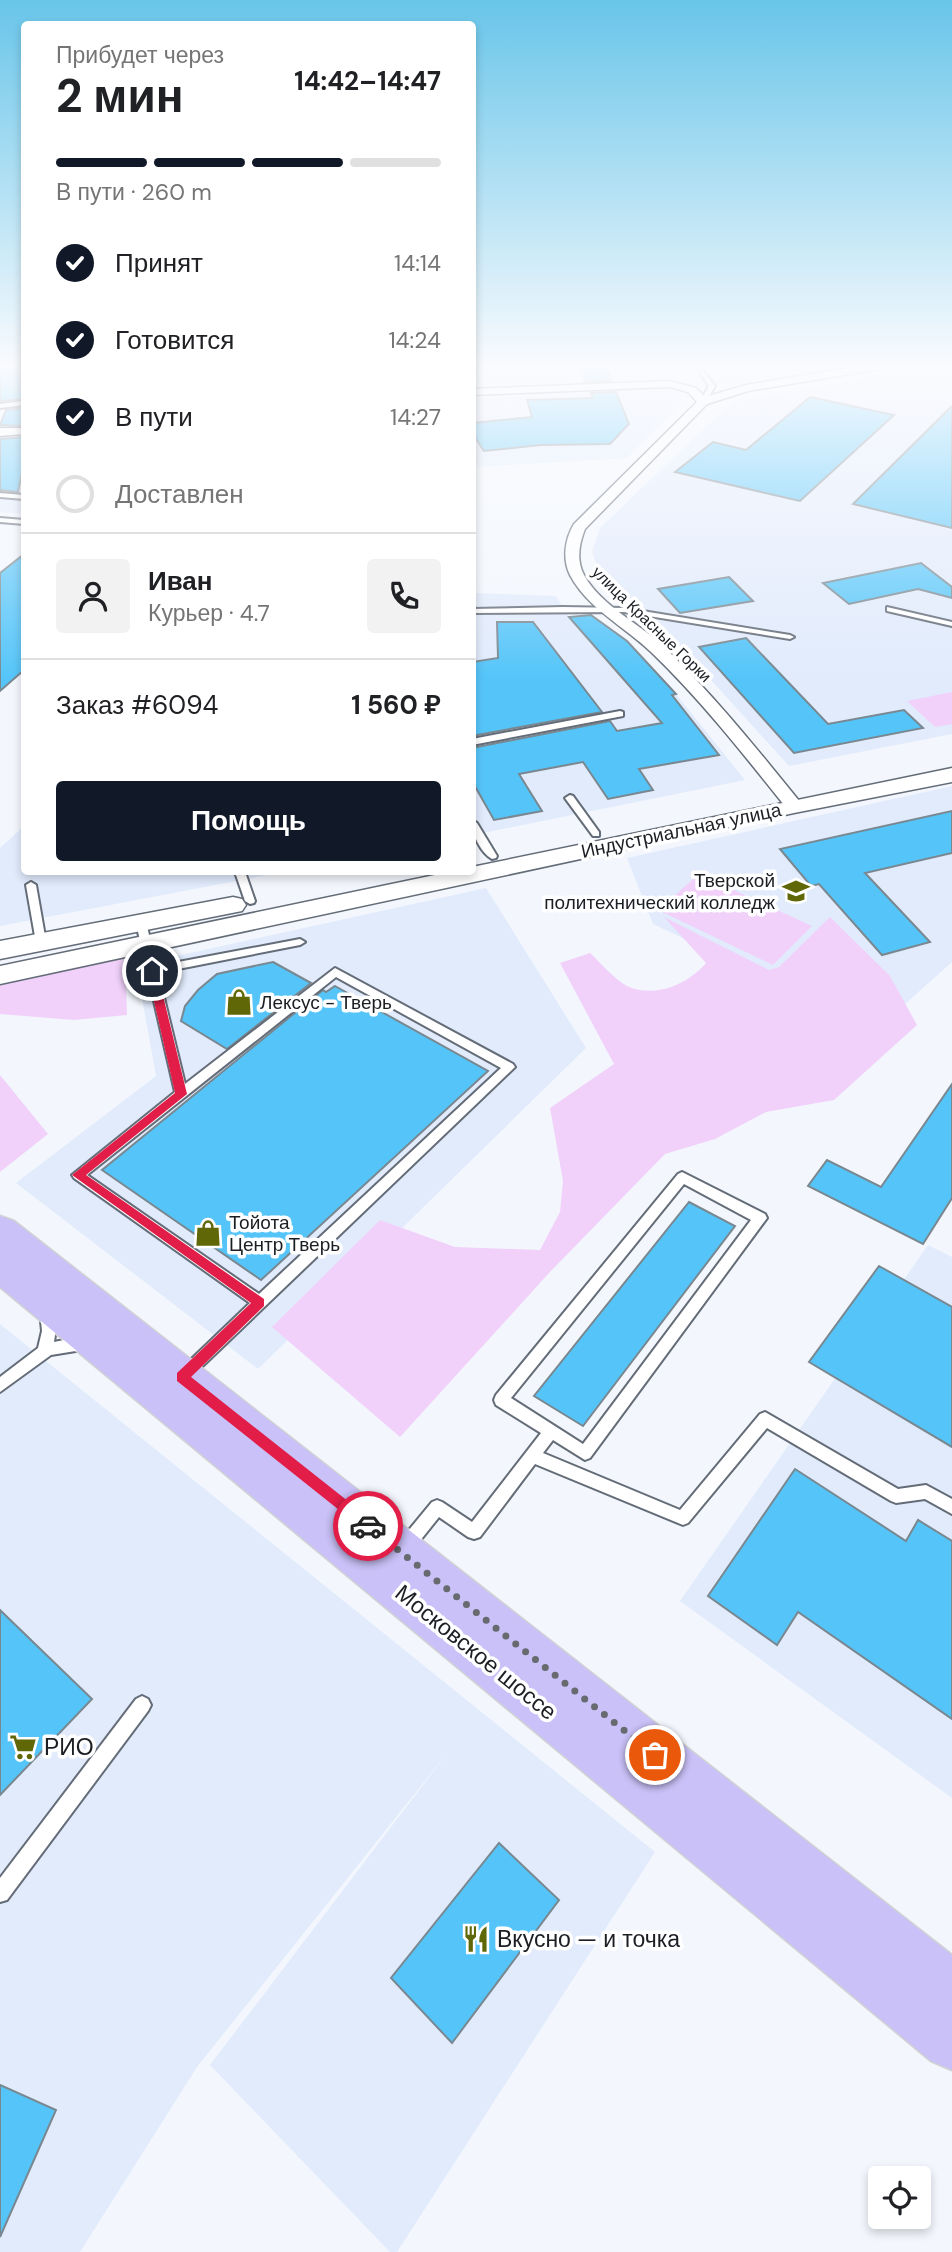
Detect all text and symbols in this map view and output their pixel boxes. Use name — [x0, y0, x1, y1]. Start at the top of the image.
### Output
text: Прибудет через — [56, 40, 224, 70]
text: 14:42–14:47 — [294, 64, 441, 98]
text: 2 мин — [56, 66, 183, 126]
text: В пути · 260 m — [56, 177, 212, 207]
icon: check — [56, 244, 94, 282]
text: Принят — [115, 246, 203, 280]
text: 14:14 — [394, 248, 441, 278]
icon: check — [56, 321, 94, 359]
text: Готовится — [115, 323, 234, 357]
text: 14:24 — [388, 325, 441, 355]
icon: check — [56, 398, 94, 436]
text: В пути — [115, 400, 193, 434]
text: 14:27 — [390, 402, 441, 432]
text: Доставлен — [115, 477, 244, 511]
button: person — [56, 559, 130, 633]
button: phone — [367, 559, 441, 633]
street label: улица Красные Горки — [587, 562, 716, 687]
text: Иван — [148, 564, 213, 598]
text: Курьер · 4.7 — [148, 598, 270, 628]
text: Заказ #6094 — [56, 688, 218, 722]
text: 1 560 ₽ — [351, 688, 441, 722]
button: Помощь — [56, 781, 441, 861]
street label: Индустриальная улица — [579, 797, 784, 864]
place label: Тверской политехнический колледж — [544, 868, 775, 915]
school or university icon: Тверской политехнический колледж — [781, 876, 811, 906]
pin — [122, 941, 182, 1001]
icon: home — [133, 952, 171, 990]
shop icon: Лексус - Тверь — [224, 987, 254, 1017]
place label: Лексус - Тверь — [260, 990, 392, 1015]
place label: Тойота Центр Тверь — [229, 1210, 340, 1257]
shop icon: Тойота Центр Тверь — [193, 1218, 223, 1248]
courier — [333, 1491, 403, 1561]
icon: car — [349, 1507, 387, 1545]
street label: Московское шоссе — [389, 1578, 563, 1726]
pin — [625, 1725, 685, 1785]
supermarket icon: РИО — [8, 1732, 38, 1762]
place label: РИО — [44, 1732, 94, 1762]
icon: bag — [636, 1736, 674, 1774]
restaurant icon: Вкусно — и точка — [461, 1924, 491, 1954]
place label: Вкусно — и точка — [497, 1924, 680, 1954]
map controls — [868, 2166, 931, 2229]
button: locate — [868, 2166, 931, 2229]

